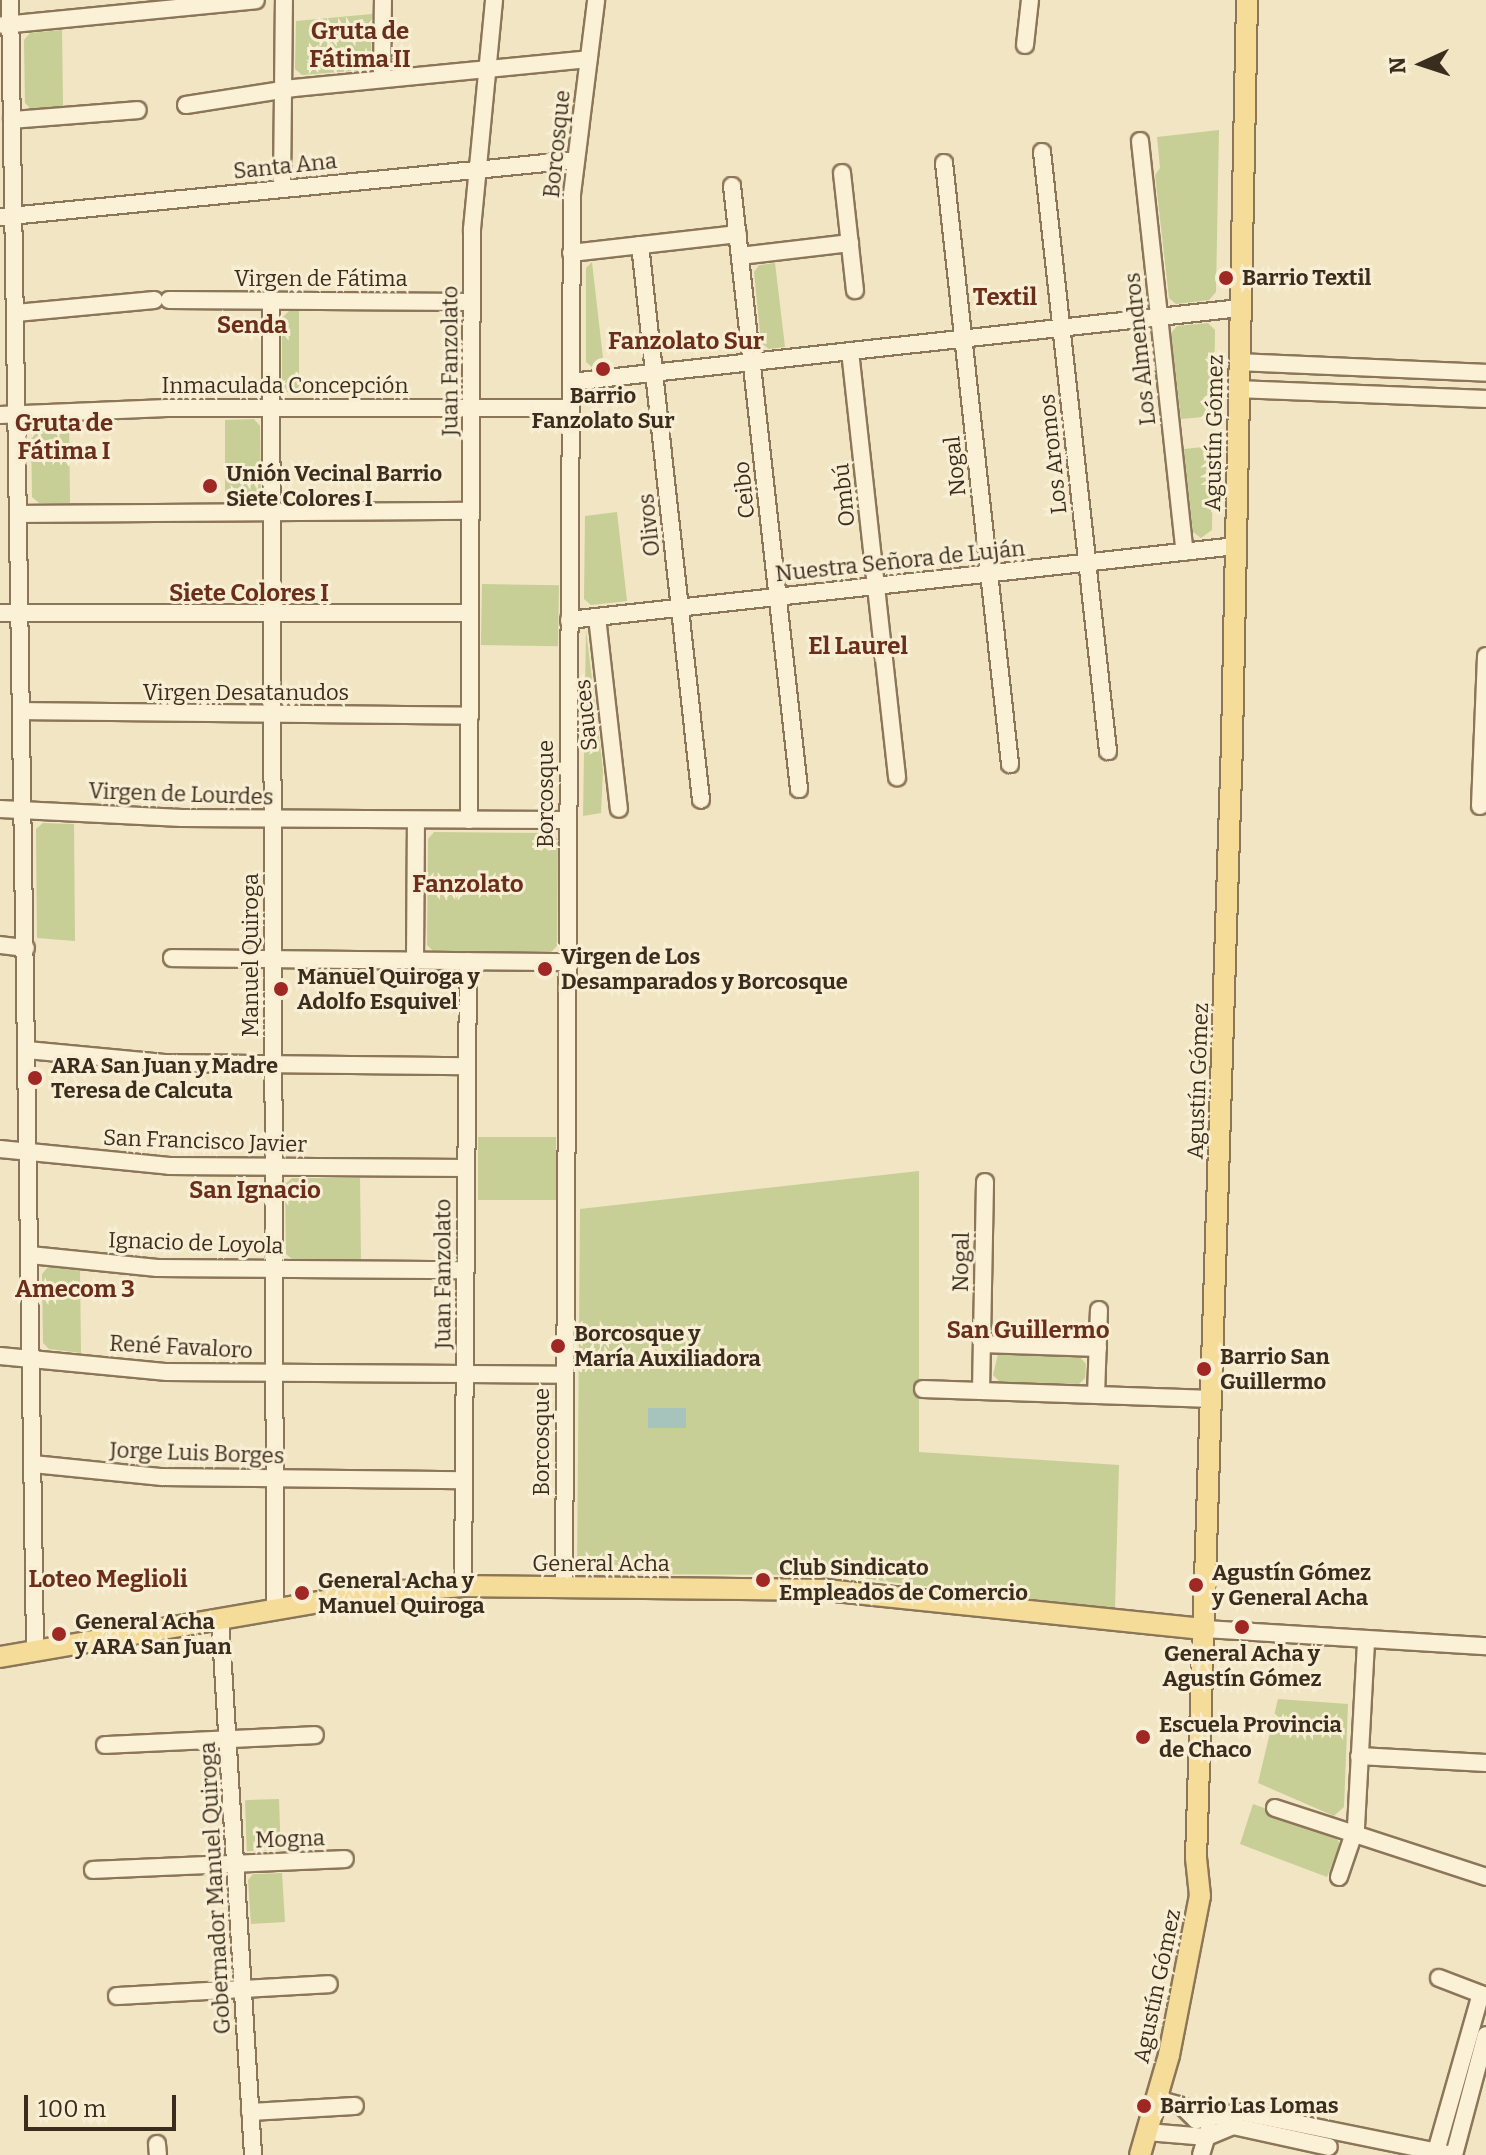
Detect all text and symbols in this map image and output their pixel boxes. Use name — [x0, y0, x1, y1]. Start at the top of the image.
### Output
district label: Gruta de Fátima II — [309, 18, 411, 74]
north arrow — [1382, 24, 1462, 104]
text: N — [1384, 56, 1411, 74]
street label: Borcosque — [538, 89, 576, 199]
street label: Santa Ana — [232, 147, 338, 185]
place label: Barrio Textil — [1242, 265, 1371, 291]
street label: Virgen de Fátima — [234, 266, 408, 292]
marker: Barrio Textil — [1217, 269, 1235, 287]
street label: Los Almendros — [1119, 271, 1161, 427]
district label: Textil — [973, 284, 1037, 312]
street label: Juan Fanzolato — [437, 286, 463, 436]
district label: Senda — [217, 312, 287, 340]
district label: Fanzolato Sur — [608, 328, 764, 356]
street label: Agustín Gómez — [1199, 354, 1229, 512]
marker: Barrio Fanzolato Sur — [594, 360, 612, 378]
street label: Inmaculada Concepción — [162, 373, 408, 399]
place label: Barrio Fanzolato Sur — [531, 382, 675, 434]
street label: Los Aromos — [1034, 393, 1072, 515]
district label: Gruta de Fátima I — [15, 410, 113, 466]
street label: Nogal — [939, 435, 971, 497]
place label: Unión Vecinal Barrio Siete Colores I — [226, 460, 442, 512]
street label: Ceibo — [728, 460, 760, 520]
street label: Ombú — [828, 462, 860, 528]
marker: Unión Vecinal Barrio Siete Colores I — [201, 477, 219, 495]
street label: Olivos — [633, 492, 665, 558]
street label: Nuestra Señora de Luján — [774, 535, 1026, 587]
district label: Siete Colores I — [169, 580, 329, 608]
district label: El Laurel — [808, 633, 908, 661]
street label: Sauces — [569, 678, 603, 752]
street label: Virgen Desatanudos — [143, 680, 349, 706]
street label: Borcosque — [533, 740, 559, 848]
street label: Virgen de Lourdes — [88, 778, 274, 810]
district label: Fanzolato — [412, 871, 524, 899]
street label: Manuel Quiroga — [238, 873, 264, 1037]
place label: Virgen de Los Desamparados y Borcosque — [561, 943, 848, 994]
marker: Virgen de Los Desamparados y Borcosque — [536, 960, 554, 978]
place label: Manuel Quiroga y Adolfo Esquivel — [297, 963, 480, 1014]
marker: Manuel Quiroga y Adolfo Esquivel — [272, 980, 290, 998]
street label: Agustín Gómez — [1182, 1002, 1214, 1160]
place label: ARA San Juan y Madre Teresa de Calcuta — [51, 1052, 278, 1104]
marker: ARA San Juan y Madre Teresa de Calcuta — [26, 1069, 44, 1087]
street label: San Francisco Javier — [103, 1124, 307, 1158]
district label: San Ignacio — [189, 1177, 321, 1205]
street label: Juan Fanzolato — [430, 1199, 456, 1349]
street label: Ignacio de Loyola — [108, 1227, 284, 1259]
street label: Nogal — [947, 1232, 975, 1292]
district label: Amecom 3 — [15, 1276, 135, 1304]
district label: San Guillermo — [946, 1317, 1110, 1345]
place label: Borcosque y María Auxiliadora — [574, 1320, 761, 1372]
street label: René Favaloro — [109, 1330, 253, 1364]
marker: Borcosque y María Auxiliadora — [549, 1337, 567, 1355]
place label: Barrio San Guillermo — [1220, 1343, 1330, 1394]
marker: Barrio San Guillermo — [1195, 1360, 1213, 1378]
street label: Borcosque — [529, 1388, 555, 1496]
street label: Jorge Luis Borges — [109, 1437, 285, 1469]
street label: General Acha — [532, 1551, 670, 1577]
place label: Club Sindicato Empleados de Comercio — [779, 1554, 1028, 1606]
place label: Agustín Gómez y General Acha — [1212, 1559, 1371, 1610]
district label: Loteo Meglioli — [28, 1566, 188, 1594]
place label: General Acha y Manuel Quiroga — [318, 1567, 485, 1618]
marker: Club Sindicato Empleados de Comercio — [754, 1571, 772, 1589]
marker: Agustín Gómez y General Acha — [1187, 1576, 1205, 1594]
marker: General Acha y Manuel Quiroga — [293, 1584, 311, 1602]
place label: General Acha y ARA San Juan — [75, 1608, 232, 1660]
marker: General Acha y Agustín Gómez — [1233, 1618, 1251, 1636]
marker: General Acha y ARA San Juan — [50, 1625, 68, 1643]
place label: General Acha y Agustín Gómez — [1162, 1640, 1322, 1692]
place label: Escuela Provincia de Chaco — [1159, 1711, 1342, 1762]
marker: Escuela Provincia de Chaco — [1134, 1728, 1152, 1746]
street label: Gobernador Manuel Quiroga — [194, 1741, 236, 2035]
street label: Mogna — [255, 1825, 325, 1853]
street label: Agustín Gómez — [1128, 1907, 1186, 2065]
scale bar — [28, 2079, 180, 2129]
place label: Barrio Las Lomas — [1160, 2093, 1339, 2119]
text: 100 m — [38, 2095, 106, 2123]
marker: Barrio Las Lomas — [1135, 2097, 1153, 2115]

